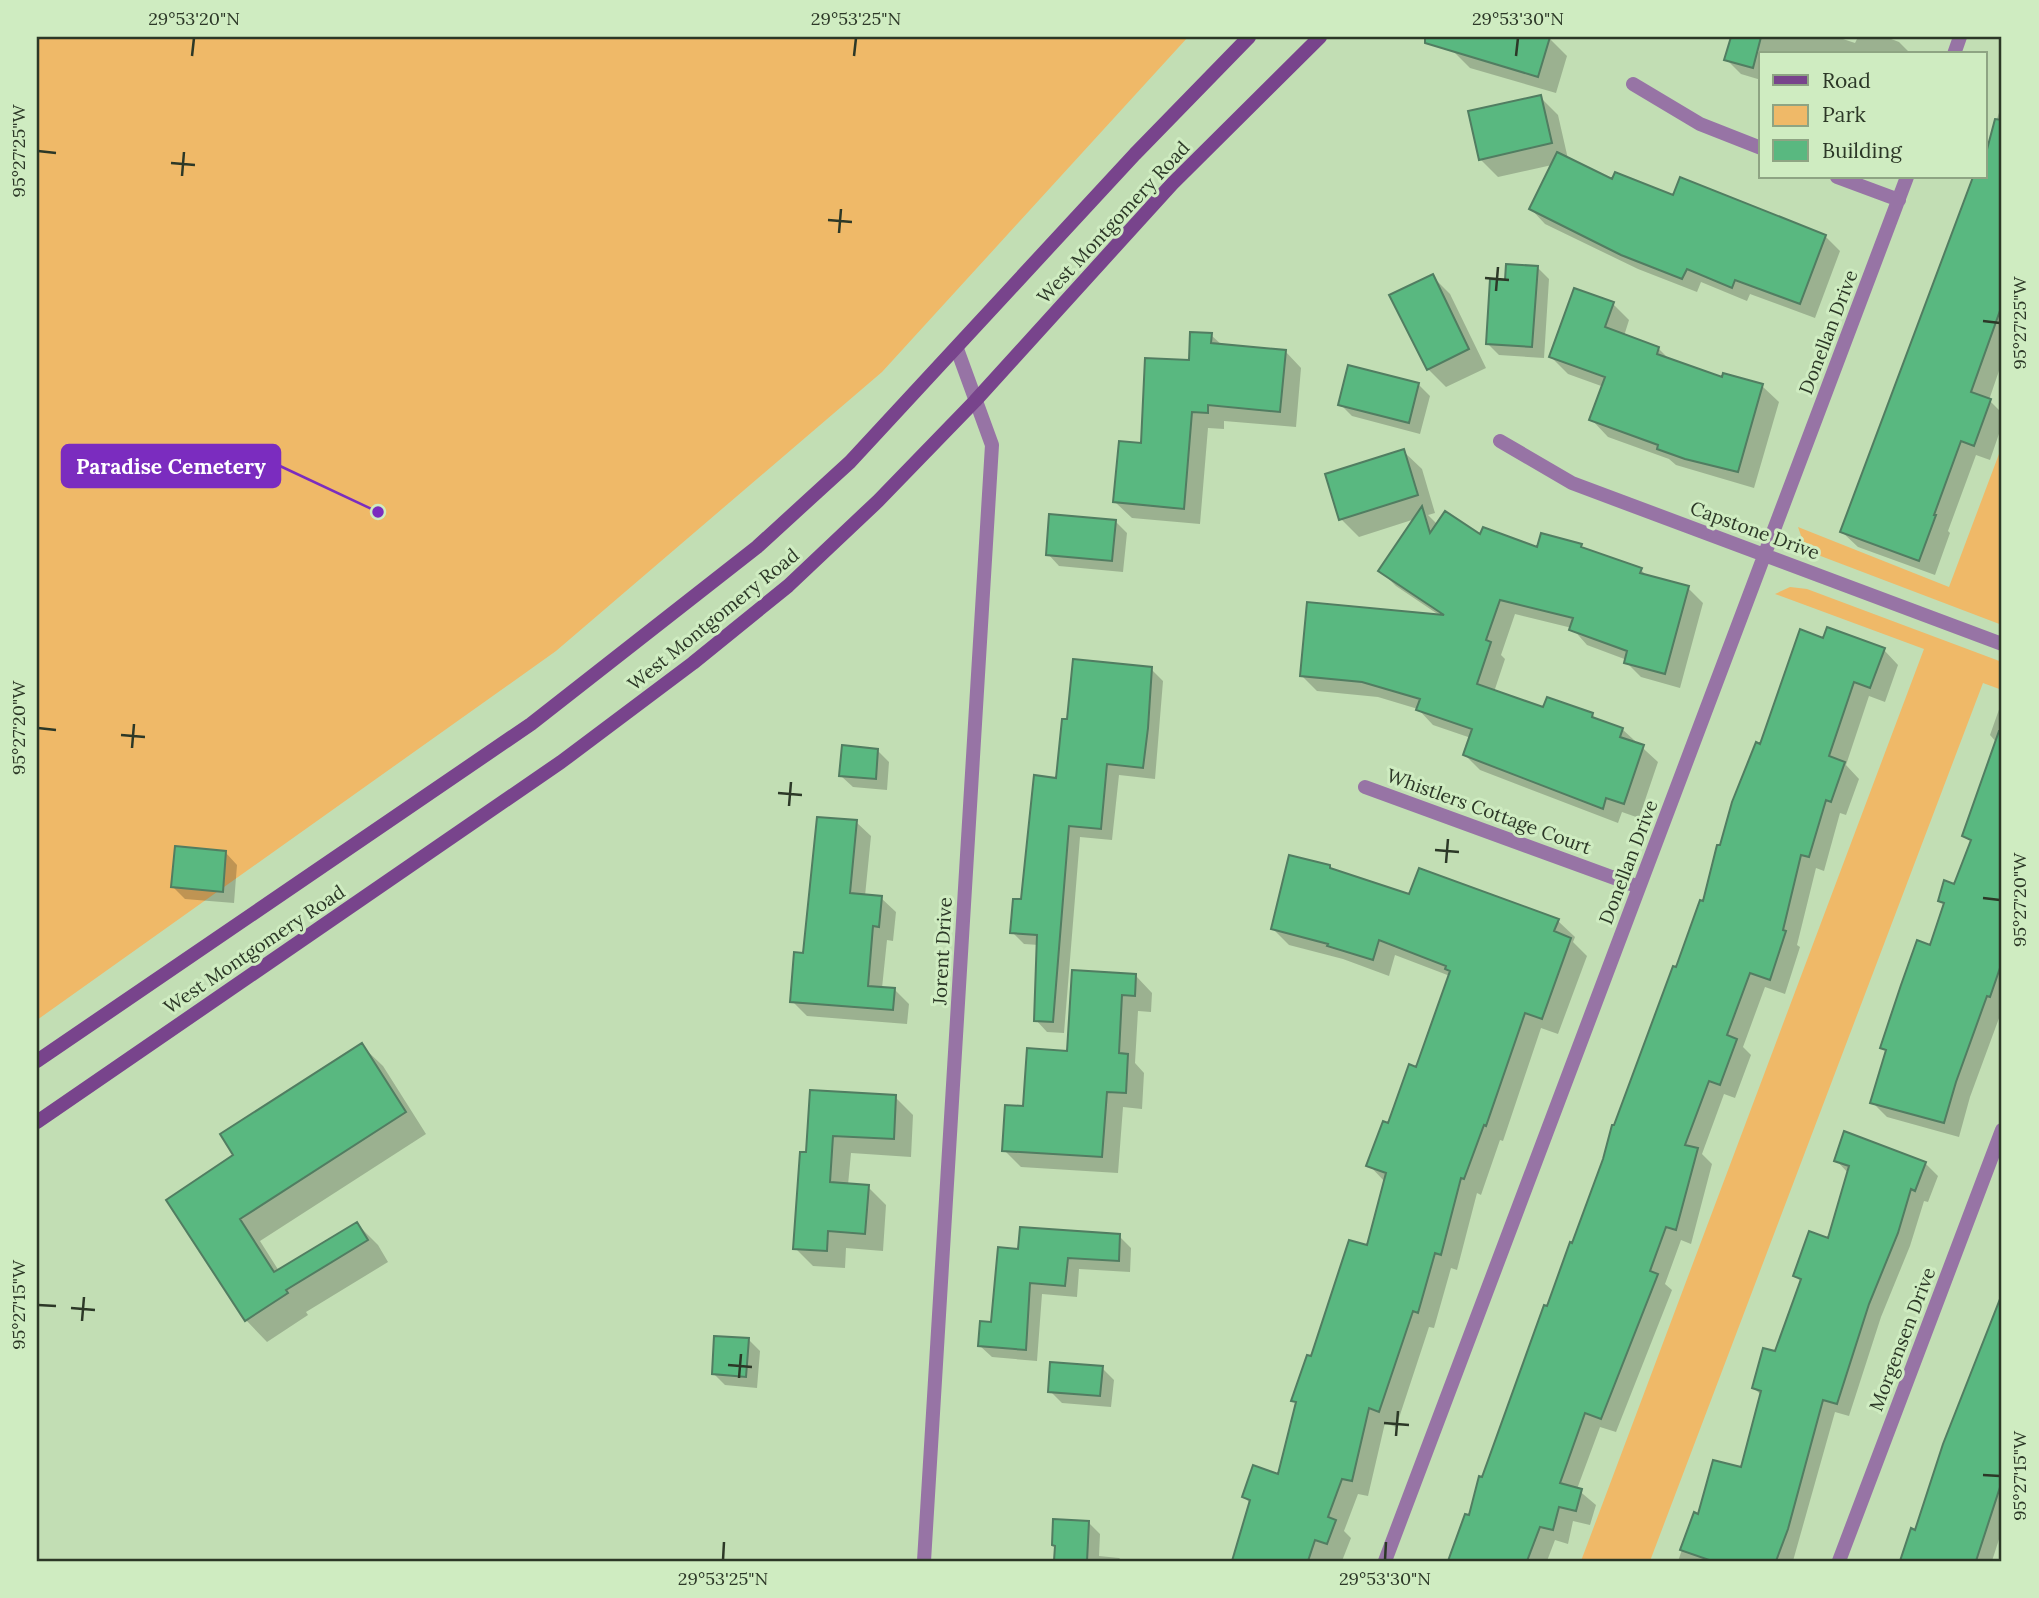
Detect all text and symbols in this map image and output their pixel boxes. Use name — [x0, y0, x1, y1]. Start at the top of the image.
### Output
text: 29°53'20"N — [148, 7, 240, 30]
text: 29°53'25"N — [811, 7, 901, 30]
text: 29°53'30"N — [1472, 7, 1564, 30]
legend — [1759, 52, 1986, 178]
text: Road — [1822, 67, 1871, 94]
text: Park — [1822, 101, 1866, 128]
text: 95°27'25"W — [7, 103, 30, 197]
street label: West Montgomery Road — [1032, 136, 1194, 308]
text: Building — [1822, 137, 1902, 164]
street label: Donellan Drive — [1793, 266, 1863, 398]
text: 95°27'25"W — [2008, 275, 2031, 369]
callout: Paradise Cemetery — [62, 445, 280, 487]
text: Paradise Cemetery — [76, 453, 266, 480]
street label: Capstone Drive — [1687, 495, 1823, 565]
street label: West Montgomery Road — [623, 543, 803, 695]
text: 95°27'20"W — [7, 680, 30, 775]
street label: Whistlers Cottage Court — [1383, 763, 1595, 859]
street label: Donellan Drive — [1593, 796, 1663, 928]
text: 95°27'20"W — [2008, 852, 2031, 947]
street label: West Montgomery Road — [159, 879, 349, 1019]
street label: Jorent Drive — [927, 897, 957, 1006]
text: 95°27'15"W — [7, 1259, 30, 1350]
street label: Morgensen Drive — [1864, 1264, 1940, 1414]
text: 95°27'15"W — [2008, 1430, 2031, 1521]
text: 29°53'25"N — [678, 1567, 768, 1590]
text: 29°53'30"N — [1339, 1567, 1431, 1590]

